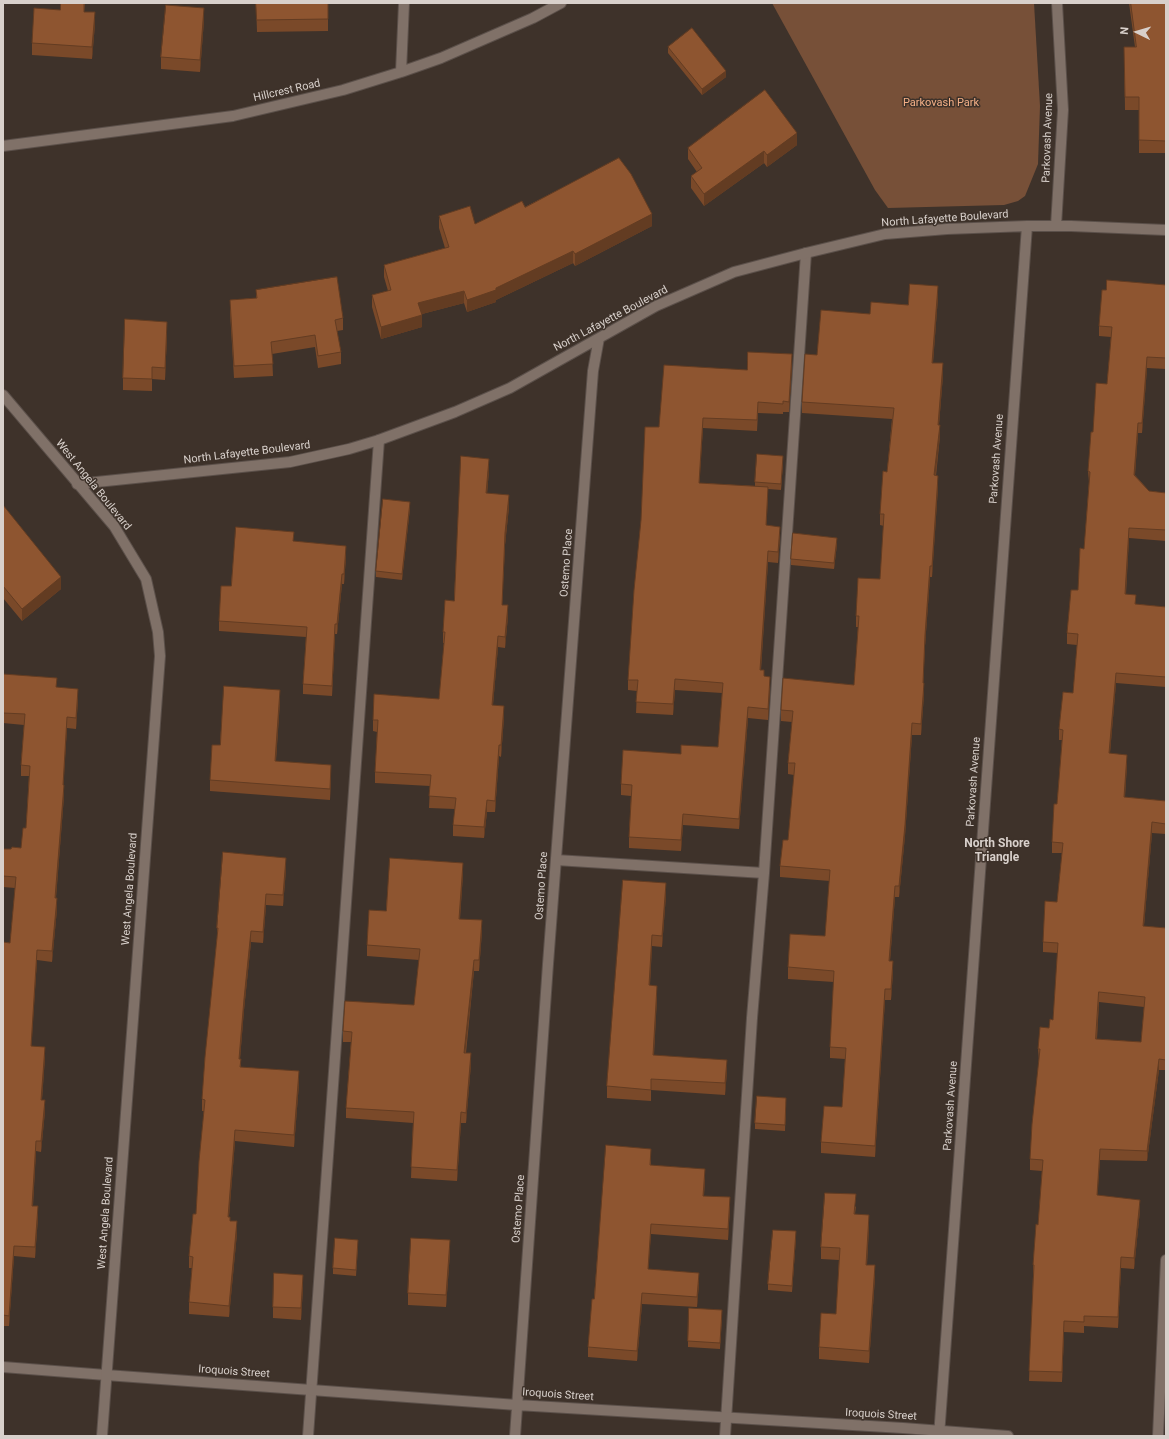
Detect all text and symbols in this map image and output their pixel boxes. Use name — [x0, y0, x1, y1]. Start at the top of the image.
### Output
north arrow — [1117, 12, 1157, 52]
text: N — [1118, 26, 1131, 35]
street label: Hillcrest Road — [252, 77, 322, 105]
street label: Parkovash Avenue — [1040, 93, 1056, 183]
park label: Parkovash Park — [903, 96, 979, 110]
street label: North Lafayette Boulevard — [881, 208, 1009, 230]
street label: North Lafayette Boulevard — [552, 283, 670, 355]
street label: Parkovash Avenue — [987, 414, 1007, 504]
street label: West Angela Boulevard — [52, 437, 134, 533]
street label: North Lafayette Boulevard — [183, 439, 311, 467]
street label: Ostemo Place — [558, 528, 576, 598]
street label: Parkovash Avenue — [964, 737, 984, 827]
street label: West Angela Boulevard — [119, 832, 141, 946]
district label: North Shore Triangle — [964, 837, 1030, 865]
street label: Ostemo Place — [533, 851, 551, 921]
street label: Parkovash Avenue — [941, 1061, 961, 1151]
street label: West Angela Boulevard — [95, 1156, 117, 1270]
street label: Ostemo Place — [510, 1174, 528, 1244]
street label: Iroquois Street — [198, 1363, 270, 1381]
street label: Iroquois Street — [522, 1386, 594, 1404]
street label: Iroquois Street — [845, 1407, 917, 1423]

